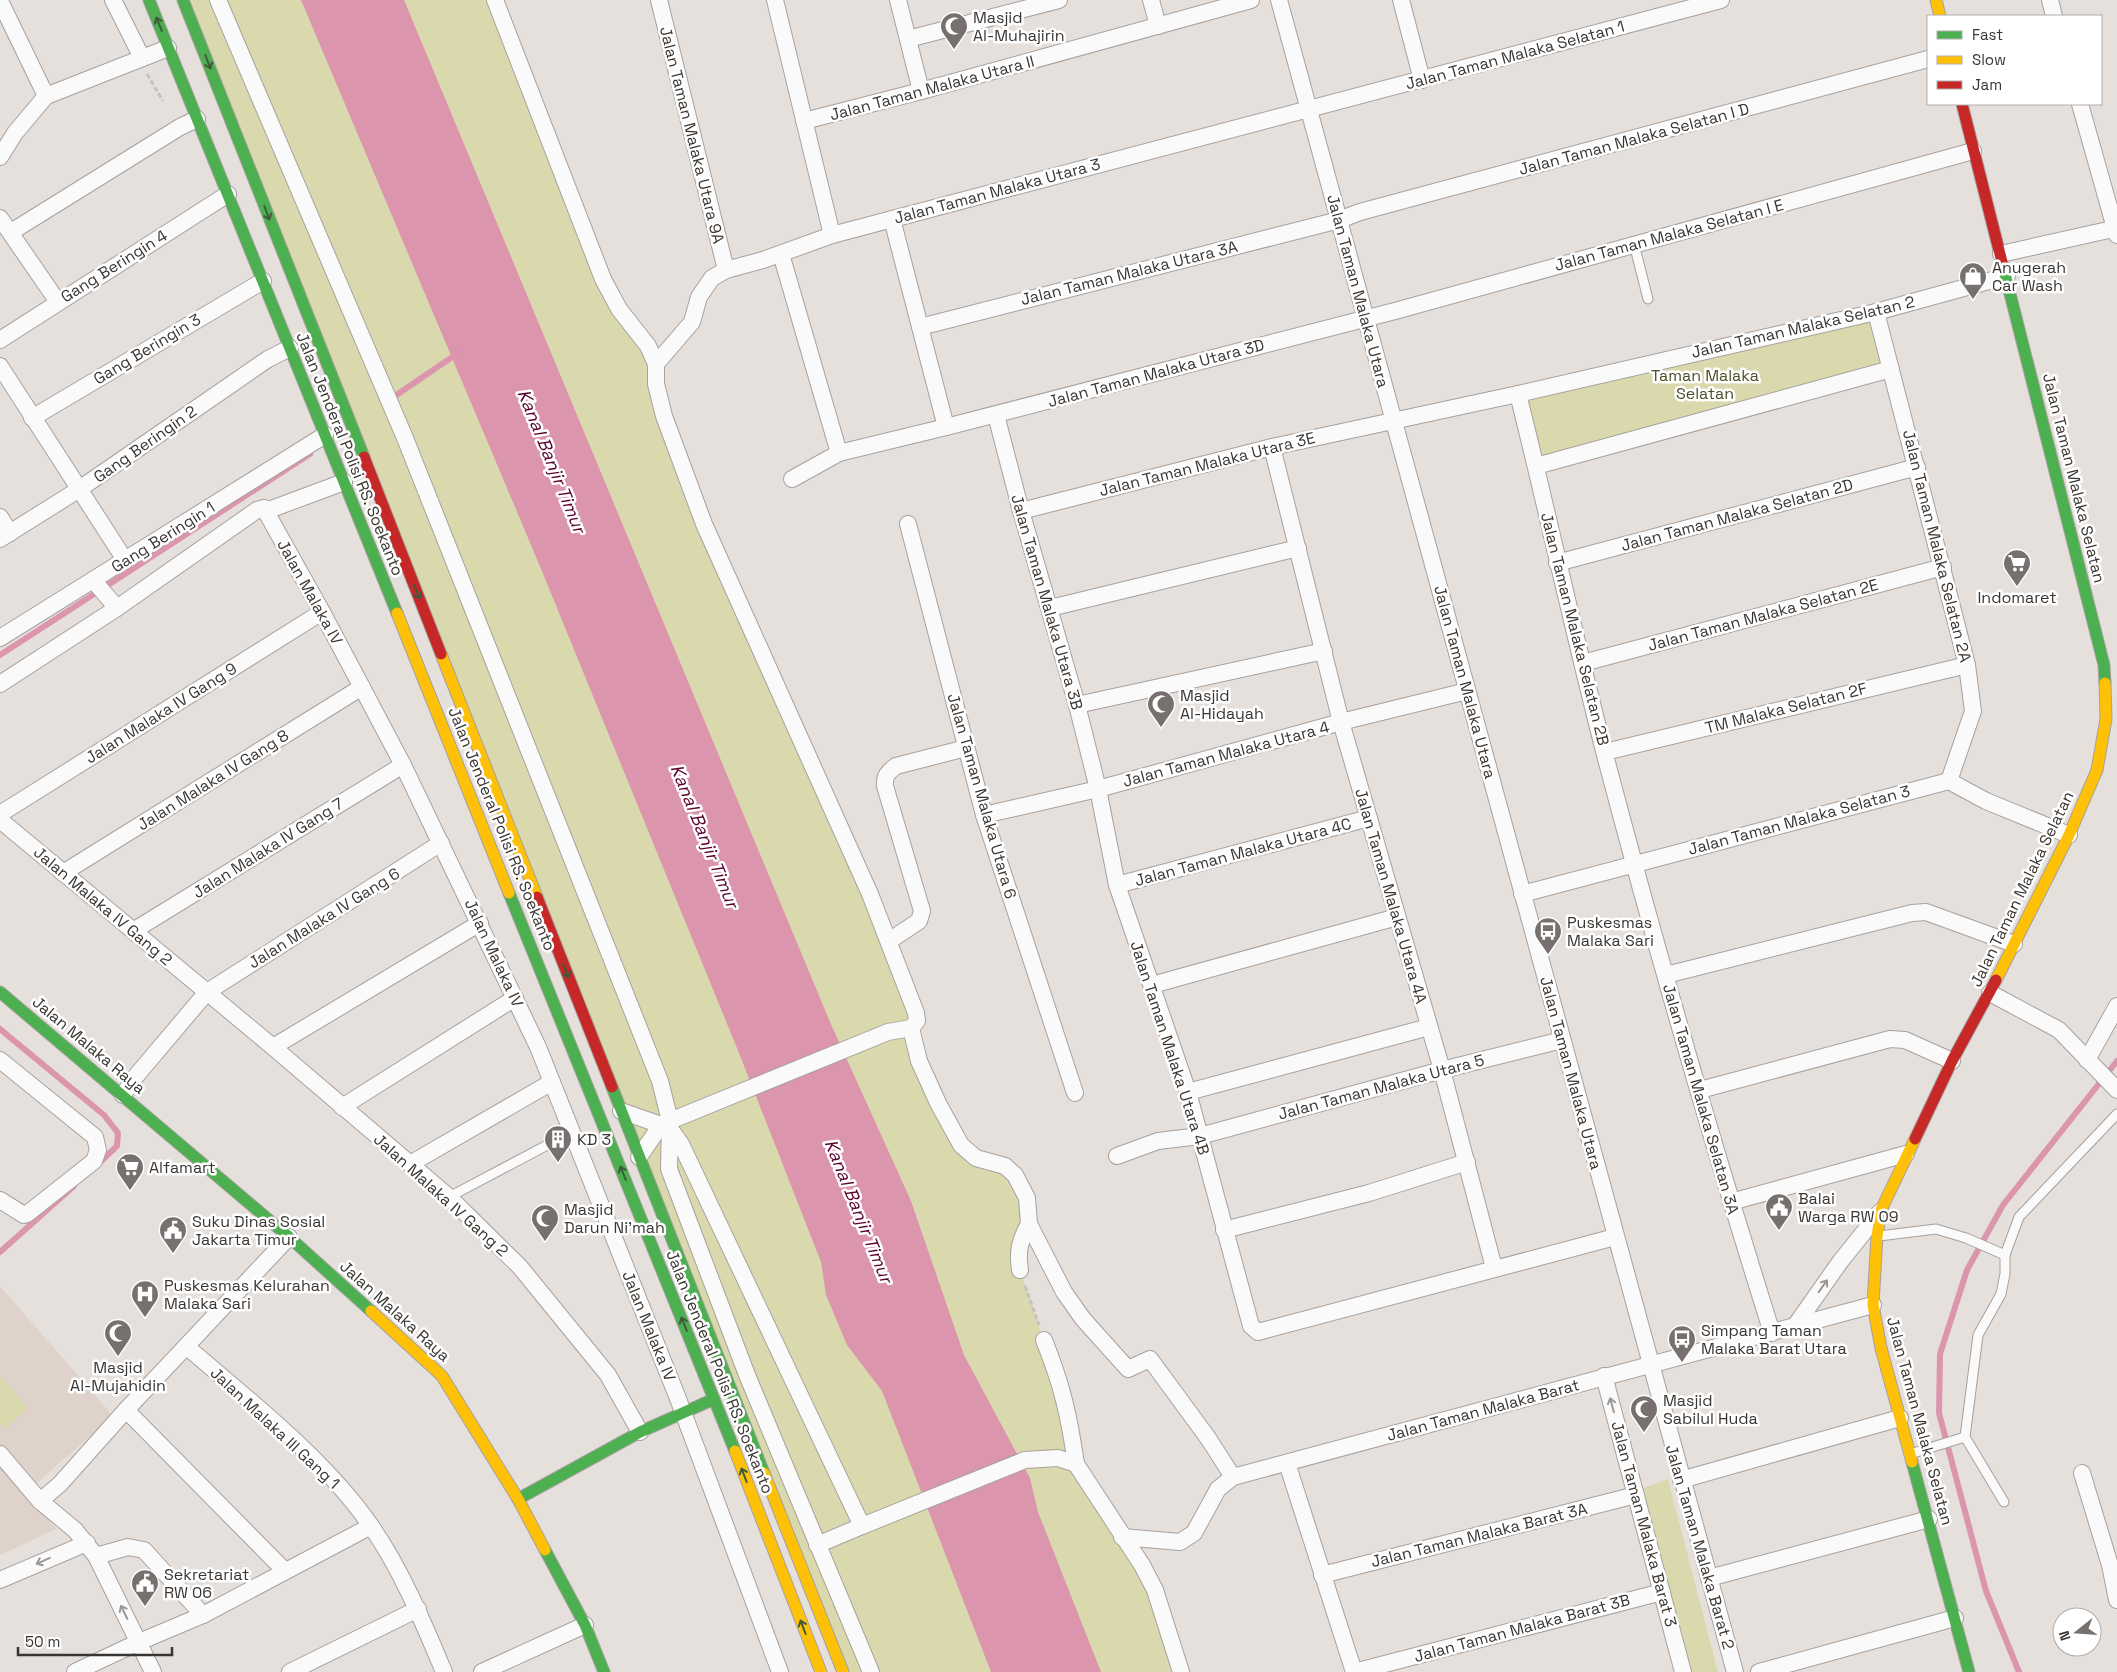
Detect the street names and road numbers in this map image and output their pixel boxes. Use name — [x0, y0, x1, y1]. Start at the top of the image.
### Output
street label: Jalan Taman Malaka Selatan 1 — [1403, 16, 1627, 94]
street label: Jalan Taman Malaka Utara 9A — [655, 24, 729, 246]
street label: Jalan Taman Malaka Utara II — [827, 51, 1037, 125]
street label: Jalan Taman Malaka Selatan I D — [1516, 98, 1752, 180]
street label: Jalan Taman Malaka Utara 3 — [891, 153, 1103, 229]
street label: Jalan Taman Malaka Utara — [1322, 192, 1394, 390]
street label: Jalan Taman Malaka Selatan I E — [1552, 194, 1786, 276]
street label: Gang Beringin 4 — [57, 225, 171, 307]
street label: Jalan Taman Malaka Utara 3A — [1018, 236, 1240, 310]
street label: Jalan Taman Malaka Selatan 2 — [1689, 291, 1917, 363]
street label: Gang Beringin 3 — [89, 309, 205, 389]
street label: Jalan Jenderal Polisi RS. Soekanto — [291, 329, 409, 579]
street label: Jalan Taman Malaka Utara 3D — [1045, 334, 1267, 412]
street label: Jalan Taman Malaka Selatan — [2038, 371, 2110, 585]
street label: Gang Beringin 2 — [89, 401, 201, 487]
street label: Jalan Taman Malaka Utara 3E — [1097, 427, 1317, 501]
street label: Jalan Taman Malaka Selatan 2A — [1898, 428, 1976, 664]
street label: Jalan Taman Malaka Selatan 2D — [1619, 474, 1855, 556]
street label: Jalan Taman Malaka Utara 3B — [1006, 492, 1088, 712]
street label: Gang Beringin 1 — [107, 497, 219, 577]
street label: Jalan Taman Malaka Selatan 2B — [1536, 510, 1614, 748]
street label: Jalan Malaka IV — [272, 536, 348, 648]
street label: Jalan Taman Malaka Selatan 2E — [1645, 574, 1881, 656]
street label: Jalan Taman Malaka Utara — [1429, 583, 1501, 781]
street label: Jalan Malaka IV Gang 9 — [81, 658, 241, 768]
street label: TM Malaka Selatan 2F — [1703, 678, 1869, 738]
street label: Jalan Taman Malaka Utara 6 — [943, 691, 1021, 901]
street label: Jalan Jenderal Polisi RS. Soekanto — [443, 704, 561, 954]
street label: Jalan Taman Malaka Utara 4 — [1120, 716, 1332, 792]
street label: Jalan Malaka IV Gang 8 — [133, 725, 293, 835]
street label: Jalan Taman Malaka Selatan 3 — [1686, 780, 1912, 860]
street label: Jalan Taman Malaka Utara 4A — [1350, 786, 1432, 1006]
street label: Jalan Taman Malaka Selatan — [1965, 788, 2079, 990]
street label: Jalan Malaka IV Gang 7 — [189, 793, 347, 903]
street label: Jalan Taman Malaka Utara 4C — [1132, 813, 1354, 891]
street label: Jalan Malaka IV Gang 2 — [29, 842, 177, 970]
street label: Jalan Malaka IV Gang 6 — [244, 863, 404, 973]
street label: Jalan Malaka IV — [460, 896, 528, 1011]
street label: Jalan Taman Malaka Utara 4B — [1125, 938, 1215, 1158]
street label: Jalan Taman Malaka Utara — [1535, 974, 1607, 1172]
street label: Jalan Taman Malaka Selatan 3A — [1658, 981, 1744, 1217]
street label: Jalan Malaka Raya — [28, 992, 150, 1098]
street label: Jalan Taman Malaka Utara 5 — [1276, 1049, 1486, 1125]
street label: Jalan Malaka IV Gang 2 — [369, 1129, 513, 1261]
street label: Jalan Jenderal Polisi RS. Soekanto — [661, 1247, 779, 1497]
street label: Jalan Malaka Raya — [335, 1256, 455, 1366]
street label: Jalan Malaka IV — [617, 1268, 681, 1384]
street label: Jalan Taman Malaka Selatan — [1882, 1314, 1958, 1528]
street label: Jalan Malaka III Gang 1 — [206, 1362, 344, 1494]
street label: Jalan Taman Malaka Barat — [1384, 1374, 1582, 1446]
street label: Jalan Taman Malaka Barat 3 — [1606, 1419, 1682, 1629]
street label: Jalan Taman Malaka Barat 2 — [1661, 1442, 1739, 1652]
street label: Jalan Taman Malaka Barat 3A — [1369, 1498, 1589, 1572]
street label: Jalan Taman Malaka Barat 3B — [1412, 1589, 1632, 1667]

